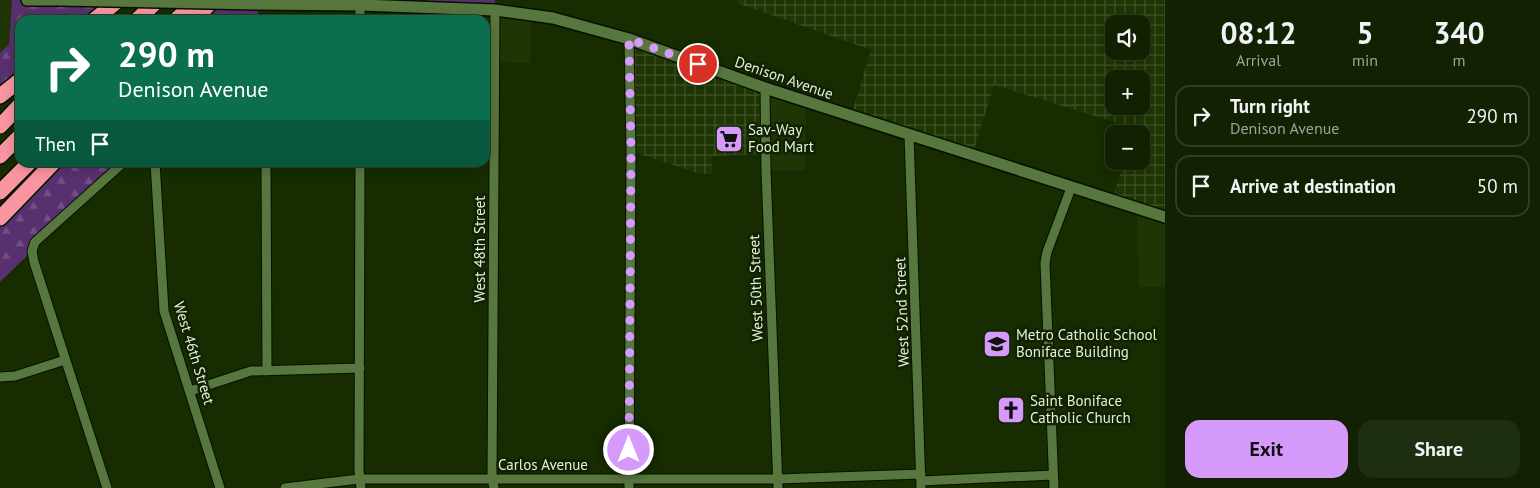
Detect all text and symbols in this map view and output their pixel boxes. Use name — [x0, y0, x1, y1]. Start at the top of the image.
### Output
text: 08:12 — [1220, 13, 1297, 52]
text: 5 — [1357, 13, 1374, 52]
text: 340 — [1433, 13, 1485, 52]
map controls — [1105, 15, 1150, 170]
button: sound — [1105, 15, 1150, 60]
text: 290 m — [118, 31, 215, 77]
icon: right — [35, 35, 100, 100]
pin — [677, 43, 719, 85]
icon: arrive — [684, 50, 712, 78]
text: Arrival — [1236, 50, 1281, 70]
text: min — [1352, 50, 1378, 70]
text: m — [1453, 50, 1466, 70]
street label: Denison Avenue — [733, 52, 836, 103]
button: + — [1105, 70, 1150, 115]
text: Denison Avenue — [118, 75, 268, 103]
text: Turn right — [1230, 94, 1310, 118]
icon: right — [1187, 102, 1215, 130]
text: 290 m — [1466, 104, 1518, 128]
text: Denison Avenue — [1230, 118, 1339, 138]
place label: Sav-Way Food Mart — [748, 120, 814, 156]
supermarket icon: Sav-Way Food Mart — [714, 124, 744, 154]
button: − — [1105, 125, 1150, 170]
icon: arrive — [86, 130, 114, 158]
text: Then — [35, 132, 76, 156]
icon: arrive — [1187, 172, 1215, 200]
text: Arrive at destination — [1230, 174, 1396, 198]
text: 50 m — [1477, 174, 1518, 198]
street label: West 48th Street — [470, 196, 489, 302]
street label: West 50th Street — [744, 234, 767, 342]
street label: West 52nd Street — [890, 257, 913, 367]
street label: West 46th Street — [170, 299, 219, 407]
place label: Metro Catholic School Boniface Building — [1016, 325, 1158, 361]
school or university icon: Metro Catholic School Boniface Building — [982, 329, 1012, 359]
place label: Saint Boniface Catholic Church — [1030, 391, 1131, 427]
church icon: Saint Boniface Catholic Church — [996, 395, 1026, 425]
button: Exit — [1185, 420, 1348, 478]
button: Share — [1358, 420, 1520, 478]
position arrow — [602, 423, 654, 475]
street label: Carlos Avenue — [498, 455, 588, 474]

